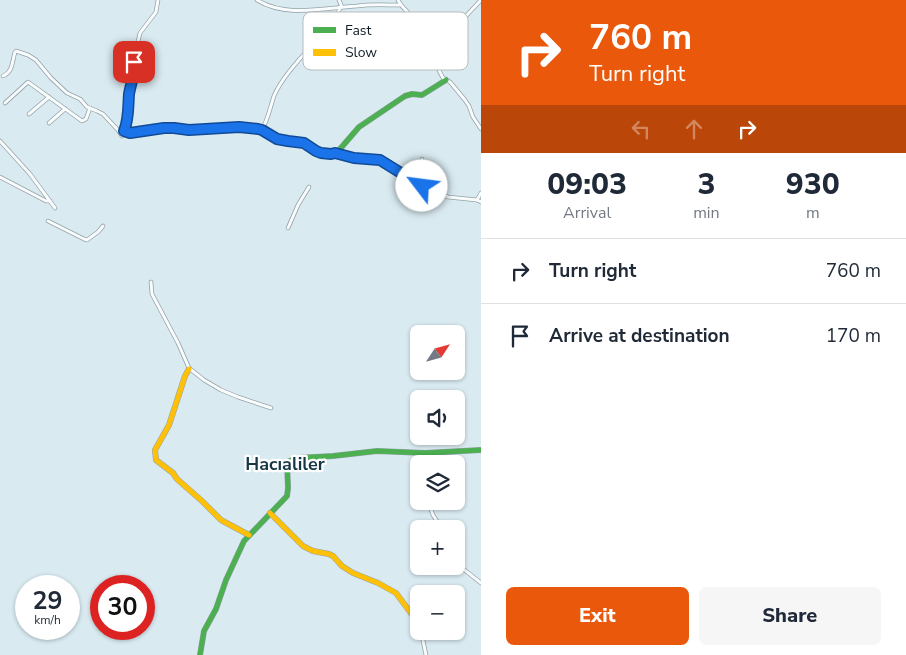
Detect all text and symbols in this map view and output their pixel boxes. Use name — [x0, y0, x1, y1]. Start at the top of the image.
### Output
legend — [303, 12, 468, 70]
text: 760 m — [589, 14, 692, 61]
icon: right — [506, 20, 571, 85]
text: Fast — [345, 21, 371, 40]
pin — [113, 41, 155, 83]
text: Slow — [345, 43, 377, 62]
icon: arrive — [120, 48, 148, 76]
text: Turn right — [589, 59, 685, 89]
icon: left — [627, 115, 655, 143]
icon: ahead — [680, 115, 708, 143]
icon: right — [733, 115, 761, 143]
position arrow — [395, 159, 447, 211]
text: 09:03 — [547, 164, 627, 205]
text: 3 — [697, 164, 715, 205]
text: 930 — [786, 164, 840, 205]
text: Arrival — [563, 202, 611, 224]
text: min — [693, 202, 720, 224]
text: m — [806, 202, 820, 224]
icon: right — [506, 257, 534, 285]
text: Turn right — [549, 258, 636, 284]
text: 760 m — [826, 258, 881, 284]
icon: arrive — [506, 322, 534, 350]
text: Arrive at destination — [549, 323, 730, 349]
text: 170 m — [826, 323, 881, 349]
north arrow — [410, 325, 465, 380]
map controls — [410, 325, 465, 640]
button: sound — [410, 390, 465, 445]
district label: Hacıaliler — [245, 452, 325, 476]
button: layers — [410, 455, 465, 510]
button: + — [410, 520, 465, 575]
speed limit sign: 30 — [90, 575, 155, 640]
text: 29 — [32, 584, 63, 618]
button: − — [410, 585, 465, 640]
button: Exit — [506, 587, 689, 645]
button: Share — [699, 587, 881, 645]
text: km/h — [34, 612, 61, 628]

